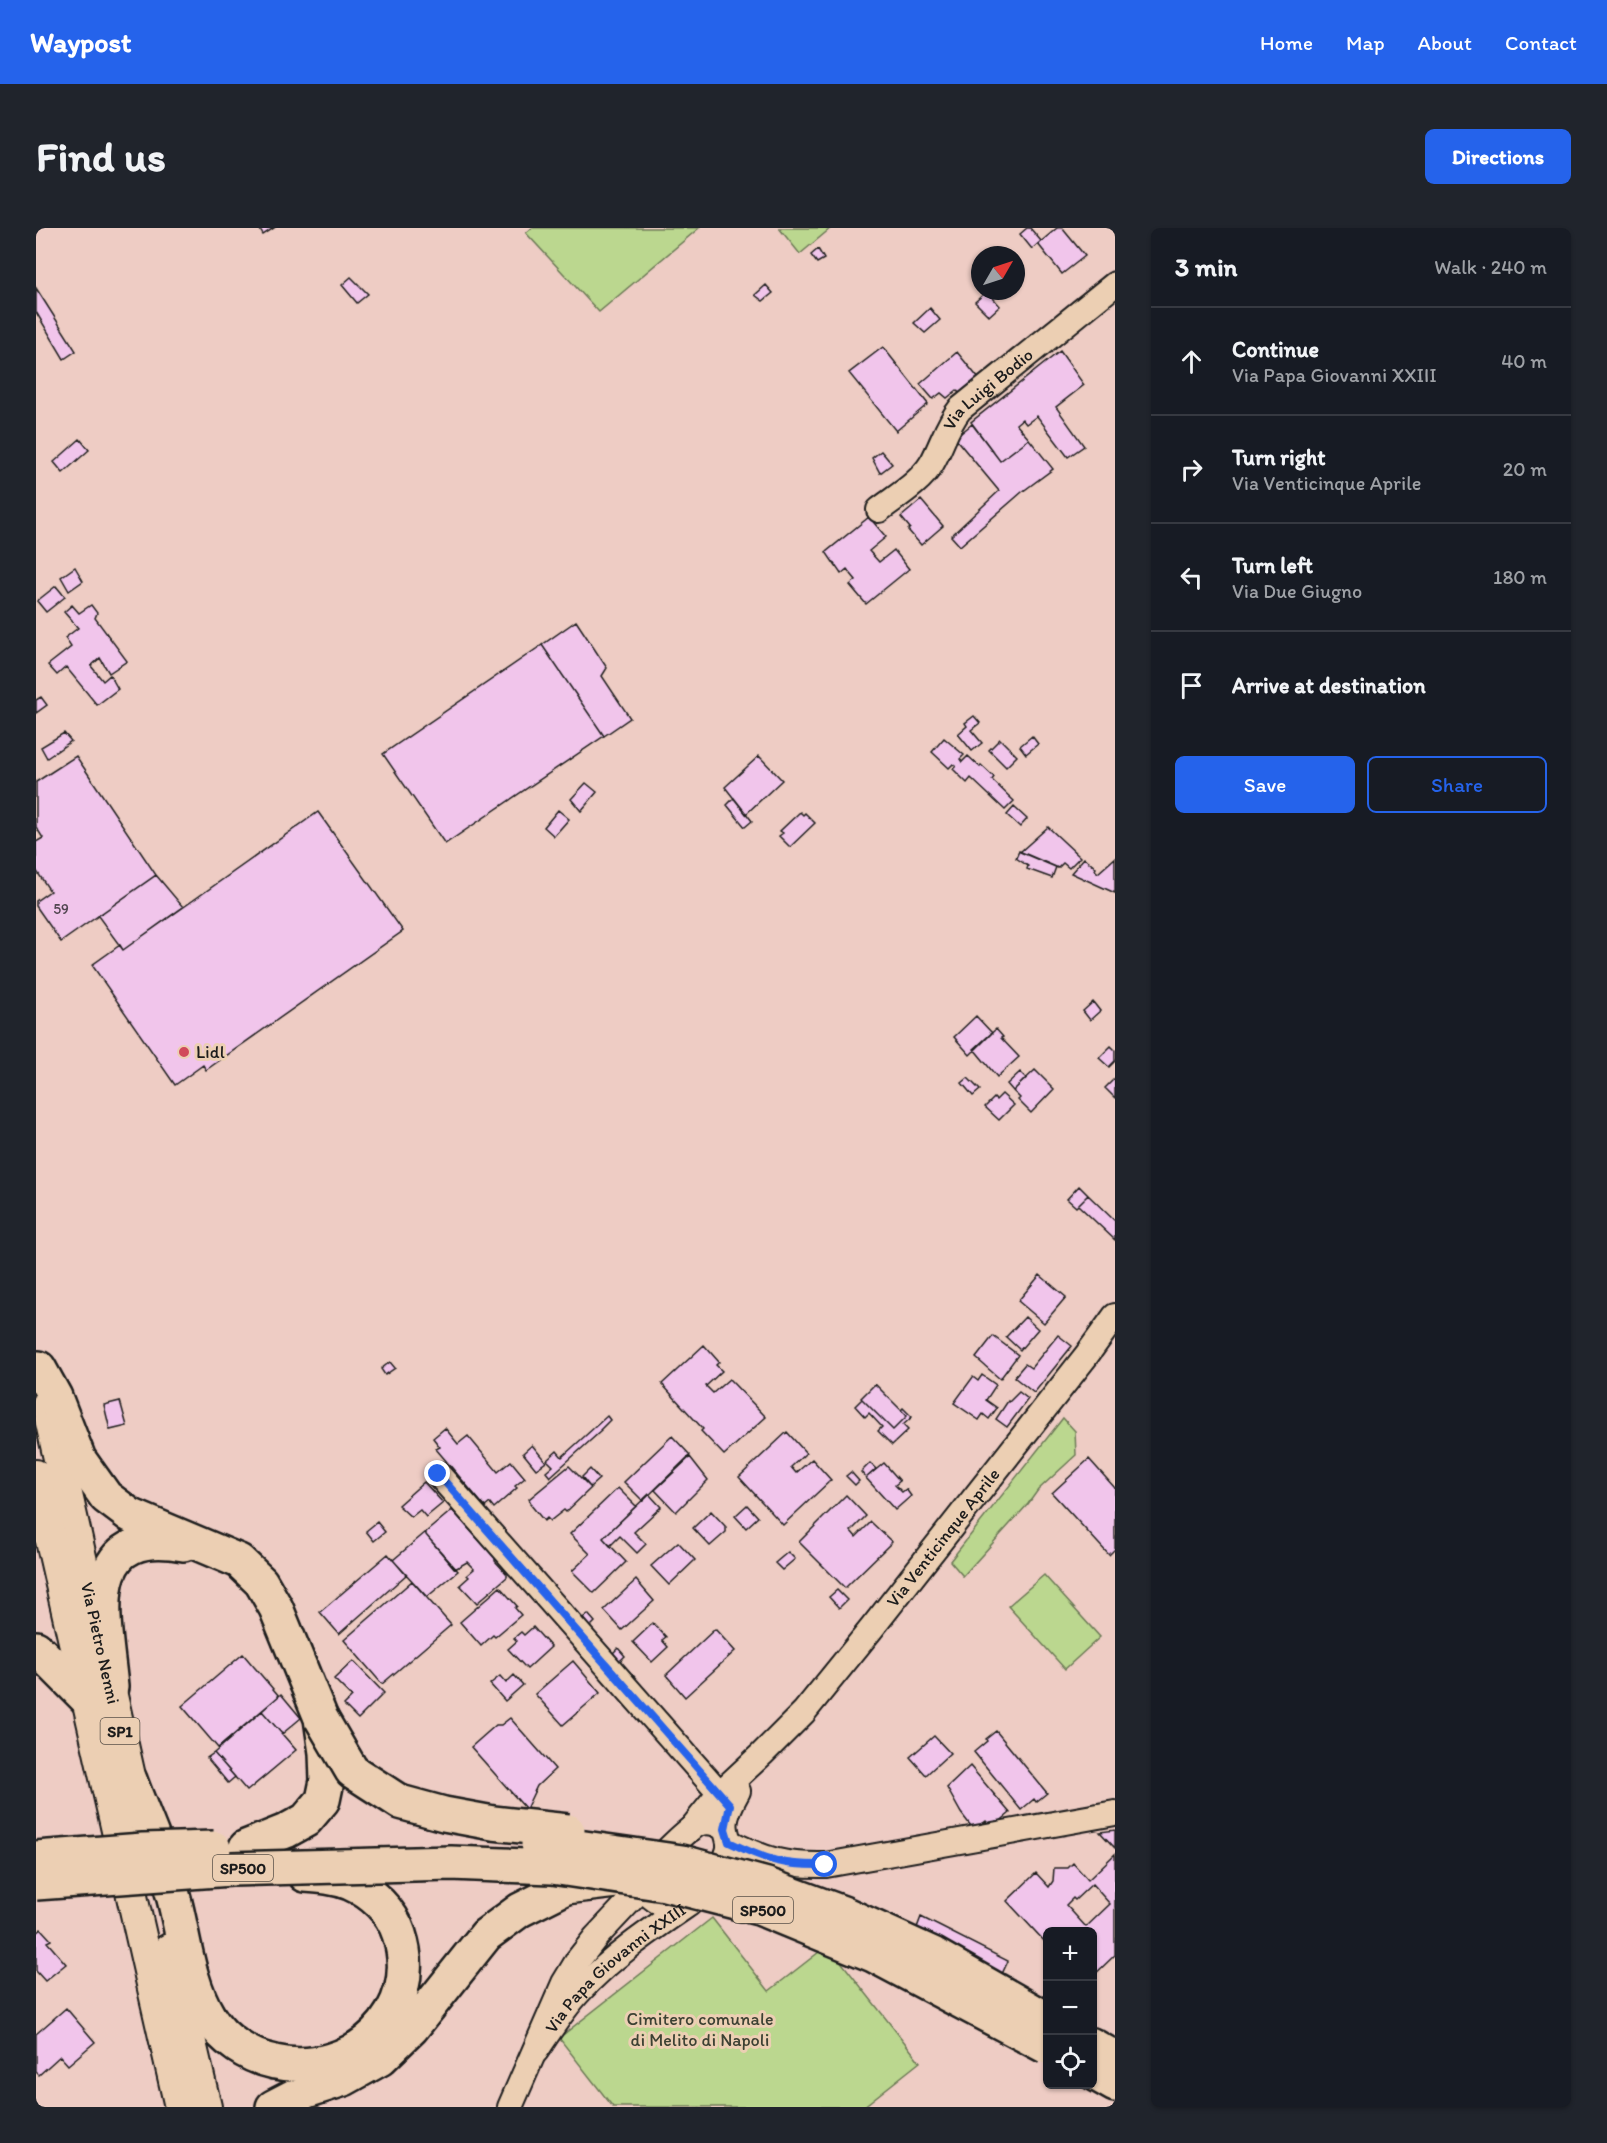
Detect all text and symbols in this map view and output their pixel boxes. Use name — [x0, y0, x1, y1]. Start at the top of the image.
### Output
text: Waypost — [30, 25, 132, 59]
text: Home — [1260, 30, 1313, 55]
text: Map — [1346, 30, 1385, 55]
text: About — [1418, 30, 1472, 55]
text: Contact — [1505, 30, 1577, 55]
button: Directions — [1425, 129, 1571, 184]
text: Find us — [36, 131, 166, 182]
north arrow — [971, 246, 1025, 300]
text: 3 min — [1175, 251, 1237, 283]
text: Walk · 240 m — [1434, 255, 1547, 279]
text: Continue — [1232, 336, 1319, 363]
street label: Via Luigi Bodio — [938, 343, 1038, 434]
icon: ahead — [1175, 345, 1208, 378]
text: 40 m — [1501, 349, 1547, 373]
text: Via Papa Giovanni XXIII — [1232, 363, 1437, 387]
text: Turn right — [1232, 444, 1326, 471]
icon: right — [1175, 453, 1208, 486]
text: 20 m — [1503, 457, 1547, 481]
text: Via Venticinque Aprile — [1232, 471, 1421, 495]
text: Turn left — [1232, 552, 1313, 579]
icon: left — [1175, 561, 1208, 594]
text: 180 m — [1493, 565, 1547, 589]
text: Via Due Giugno — [1232, 579, 1362, 603]
icon: arrive — [1175, 669, 1208, 702]
text: Arrive at destination — [1232, 672, 1426, 699]
button: Save — [1175, 756, 1355, 813]
button: Share — [1367, 756, 1547, 813]
house number: 59 — [53, 900, 69, 918]
place label: Lidl — [196, 1041, 225, 1063]
marker: Lidl — [177, 1045, 191, 1059]
route end — [424, 1460, 450, 1486]
street label: Via Venticinque Aprile — [882, 1464, 1005, 1612]
street label: Via Pietro Nenni — [76, 1580, 125, 1706]
road number: SP1 — [100, 1718, 140, 1744]
route start — [811, 1851, 837, 1877]
road number: SP500 — [213, 1855, 273, 1881]
road number: SP500 — [733, 1897, 793, 1923]
street label: Via Papa Giovanni XXIII — [540, 1898, 690, 2037]
map controls — [1043, 1927, 1097, 2089]
button: + — [1043, 1927, 1097, 1981]
button: − — [1043, 1981, 1097, 2035]
park label: Cimitero comunale di Melito di Napoli — [626, 2008, 774, 2051]
button: locate — [1043, 2035, 1097, 2089]

